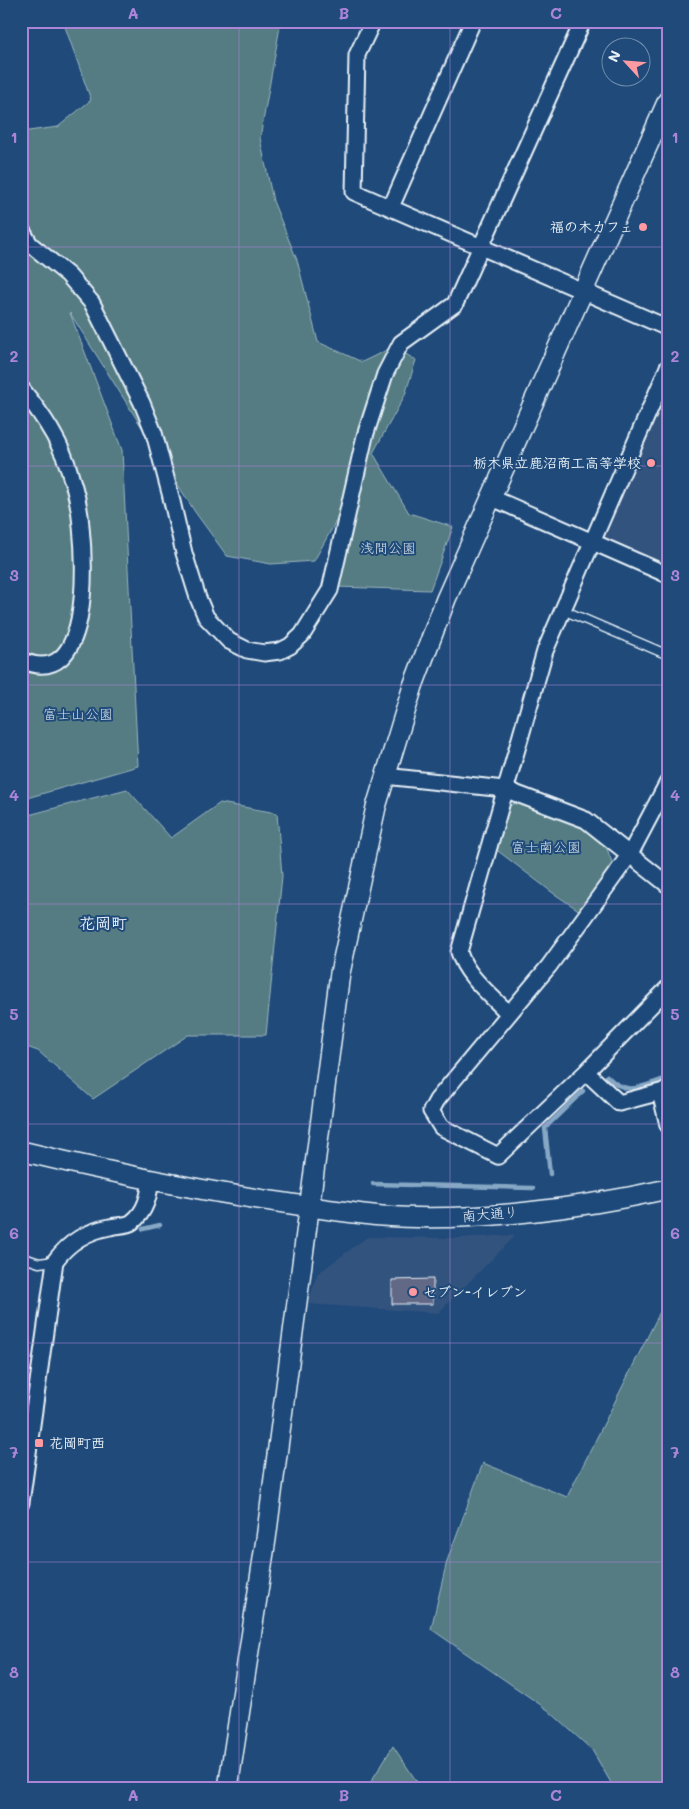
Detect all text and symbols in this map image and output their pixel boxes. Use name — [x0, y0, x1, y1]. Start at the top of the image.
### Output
text: A — [127, 2, 139, 23]
text: B — [339, 2, 349, 23]
text: C — [550, 2, 562, 23]
north arrow — [602, 38, 652, 88]
text: N — [603, 47, 625, 65]
text: 1 — [10, 126, 18, 147]
text: 1 — [671, 126, 679, 147]
place label: 福の木カフェ — [550, 217, 633, 236]
marker: 福の木カフェ — [637, 221, 649, 233]
text: 2 — [10, 345, 19, 366]
text: 2 — [671, 345, 680, 366]
place label: 栃木県立鹿沼商工高等学校 — [473, 453, 641, 472]
marker: 栃木県立鹿沼商工高等学校 — [645, 457, 657, 469]
park label: 浅間公園 — [360, 538, 416, 557]
text: 3 — [9, 564, 19, 585]
text: 3 — [670, 564, 680, 585]
park label: 富士山公園 — [43, 704, 113, 723]
text: 4 — [9, 784, 19, 805]
text: 4 — [670, 784, 680, 805]
park label: 富士南公園 — [511, 837, 581, 856]
district label: 花岡町 — [79, 912, 127, 933]
text: 5 — [9, 1003, 19, 1024]
text: 5 — [670, 1003, 680, 1024]
street label: 南大通り — [461, 1202, 519, 1225]
text: 6 — [9, 1222, 19, 1243]
text: 6 — [670, 1222, 680, 1243]
place label: セブン-イレブン — [423, 1282, 527, 1301]
marker: セブン-イレブン — [407, 1286, 419, 1298]
place label: 花岡町西 — [49, 1433, 105, 1452]
marker: 花岡町西 — [33, 1437, 45, 1449]
text: 7 — [10, 1441, 19, 1462]
text: 7 — [671, 1441, 680, 1462]
text: 8 — [9, 1661, 19, 1682]
text: 8 — [670, 1661, 680, 1682]
text: A — [127, 1784, 139, 1805]
text: B — [339, 1784, 349, 1805]
text: C — [550, 1784, 562, 1805]

